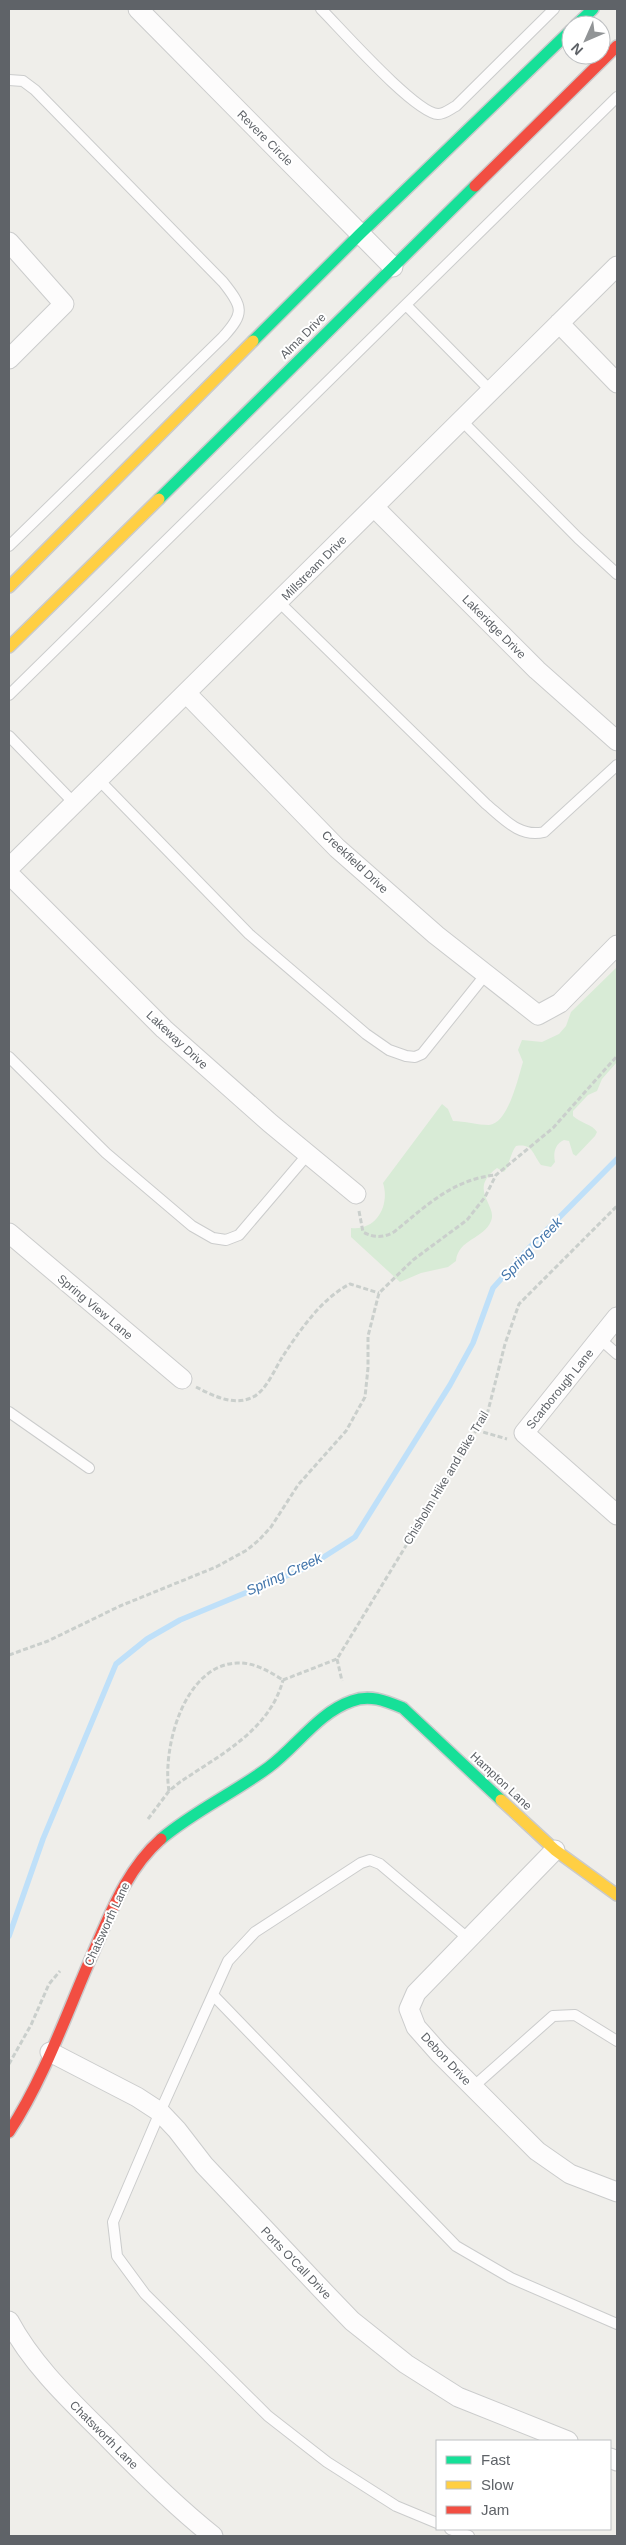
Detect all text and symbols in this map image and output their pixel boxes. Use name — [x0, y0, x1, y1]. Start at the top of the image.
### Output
north arrow — [561, 15, 611, 65]
text: N — [568, 40, 586, 58]
street label: Revere Circle — [234, 107, 296, 169]
street label: Alma Drive — [277, 310, 329, 362]
street label: Millstream Drive — [279, 532, 350, 603]
street label: Lakeridge Drive — [459, 592, 529, 662]
street label: Creekfield Drive — [319, 828, 391, 896]
street label: Lakeway Drive — [143, 1008, 211, 1072]
water label: Spring Creek — [497, 1213, 566, 1284]
street label: Spring View Lane — [55, 1271, 136, 1343]
street label: Scarborough Lane — [523, 1346, 597, 1432]
street label: Chisholm Hike and Bike Trail — [400, 1409, 492, 1547]
water label: Spring Creek — [244, 1549, 325, 1599]
street label: Hampton Lane — [467, 1749, 535, 1813]
street label: Chatsworth Lane — [81, 1880, 133, 1968]
street label: Debon Drive — [418, 2030, 474, 2088]
street label: Ports O'Call Drive — [258, 2224, 334, 2302]
street label: Chatsworth Lane — [67, 2398, 141, 2472]
legend — [436, 2440, 611, 2530]
text: Fast — [481, 2451, 511, 2468]
text: Slow — [481, 2476, 514, 2493]
text: Jam — [481, 2501, 509, 2518]

